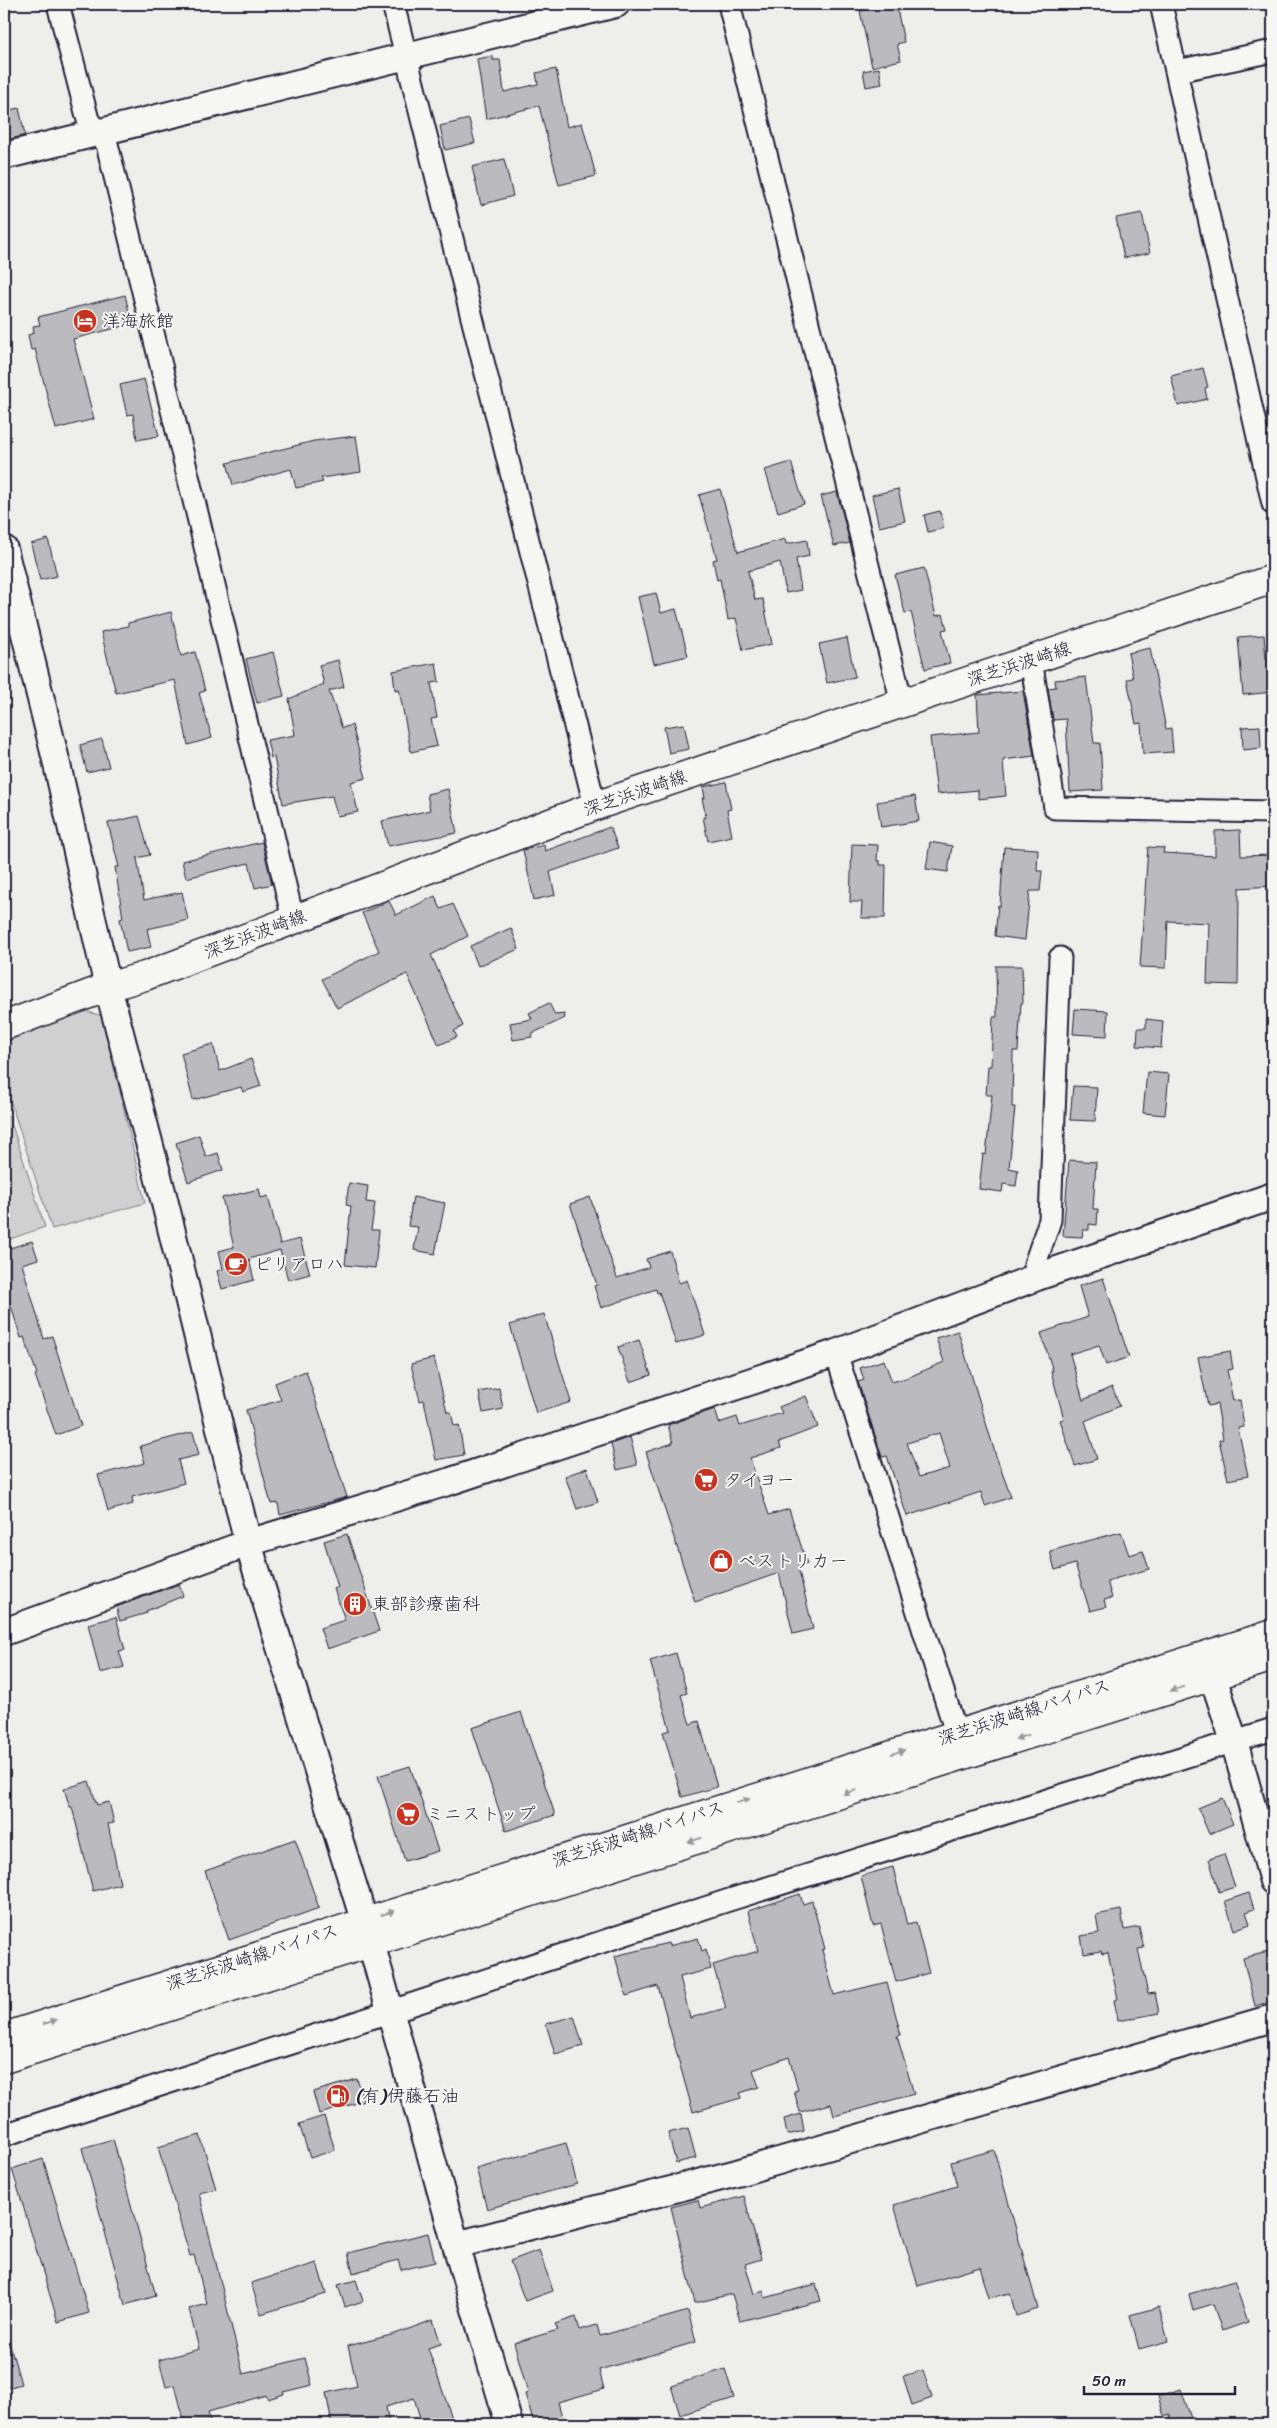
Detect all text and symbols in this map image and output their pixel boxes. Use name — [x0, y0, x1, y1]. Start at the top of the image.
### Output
place label: 洋海旅館 — [102, 305, 174, 337]
hotel icon: 洋海旅館 — [72, 308, 98, 334]
street label: 深芝浜波崎線 — [963, 632, 1075, 696]
street label: 深芝浜波崎線 — [579, 760, 691, 826]
street label: 深芝浜波崎線 — [199, 900, 311, 968]
place label: ピリアロハ — [254, 1248, 344, 1280]
cafe icon: ピリアロハ — [223, 1251, 249, 1277]
place label: タイヨー — [724, 1464, 794, 1496]
supermarket icon: タイヨー — [693, 1467, 719, 1493]
place label: ベストリカー — [738, 1545, 847, 1577]
shop icon: ベストリカー — [708, 1548, 734, 1574]
place label: 東部診療歯科 — [372, 1588, 480, 1620]
building icon: 東部診療歯科 — [342, 1591, 368, 1617]
street label: 深芝浜波崎線バイパス — [934, 1669, 1114, 1755]
one-way arrow — [1169, 1685, 1184, 1693]
one-way arrow — [1014, 1734, 1029, 1742]
one-way arrow — [891, 1748, 906, 1756]
one-way arrow — [843, 1788, 858, 1796]
street label: 深芝浜波崎線バイパス — [548, 1791, 728, 1877]
one-way arrow — [736, 1797, 751, 1805]
place label: ミニストップ — [426, 1798, 536, 1830]
supermarket icon: ミニストップ — [395, 1801, 421, 1827]
one-way arrow — [688, 1837, 703, 1845]
one-way arrow — [381, 1909, 396, 1917]
street label: 深芝浜波崎線バイパス — [162, 1914, 342, 2000]
one-way arrow — [43, 2017, 58, 2025]
place label: (有)伊藤石油 — [356, 2080, 459, 2112]
fuel station icon: (有)伊藤石油 — [325, 2083, 351, 2109]
scale bar — [1084, 2363, 1236, 2395]
text: 50 m — [1092, 2368, 1127, 2394]

